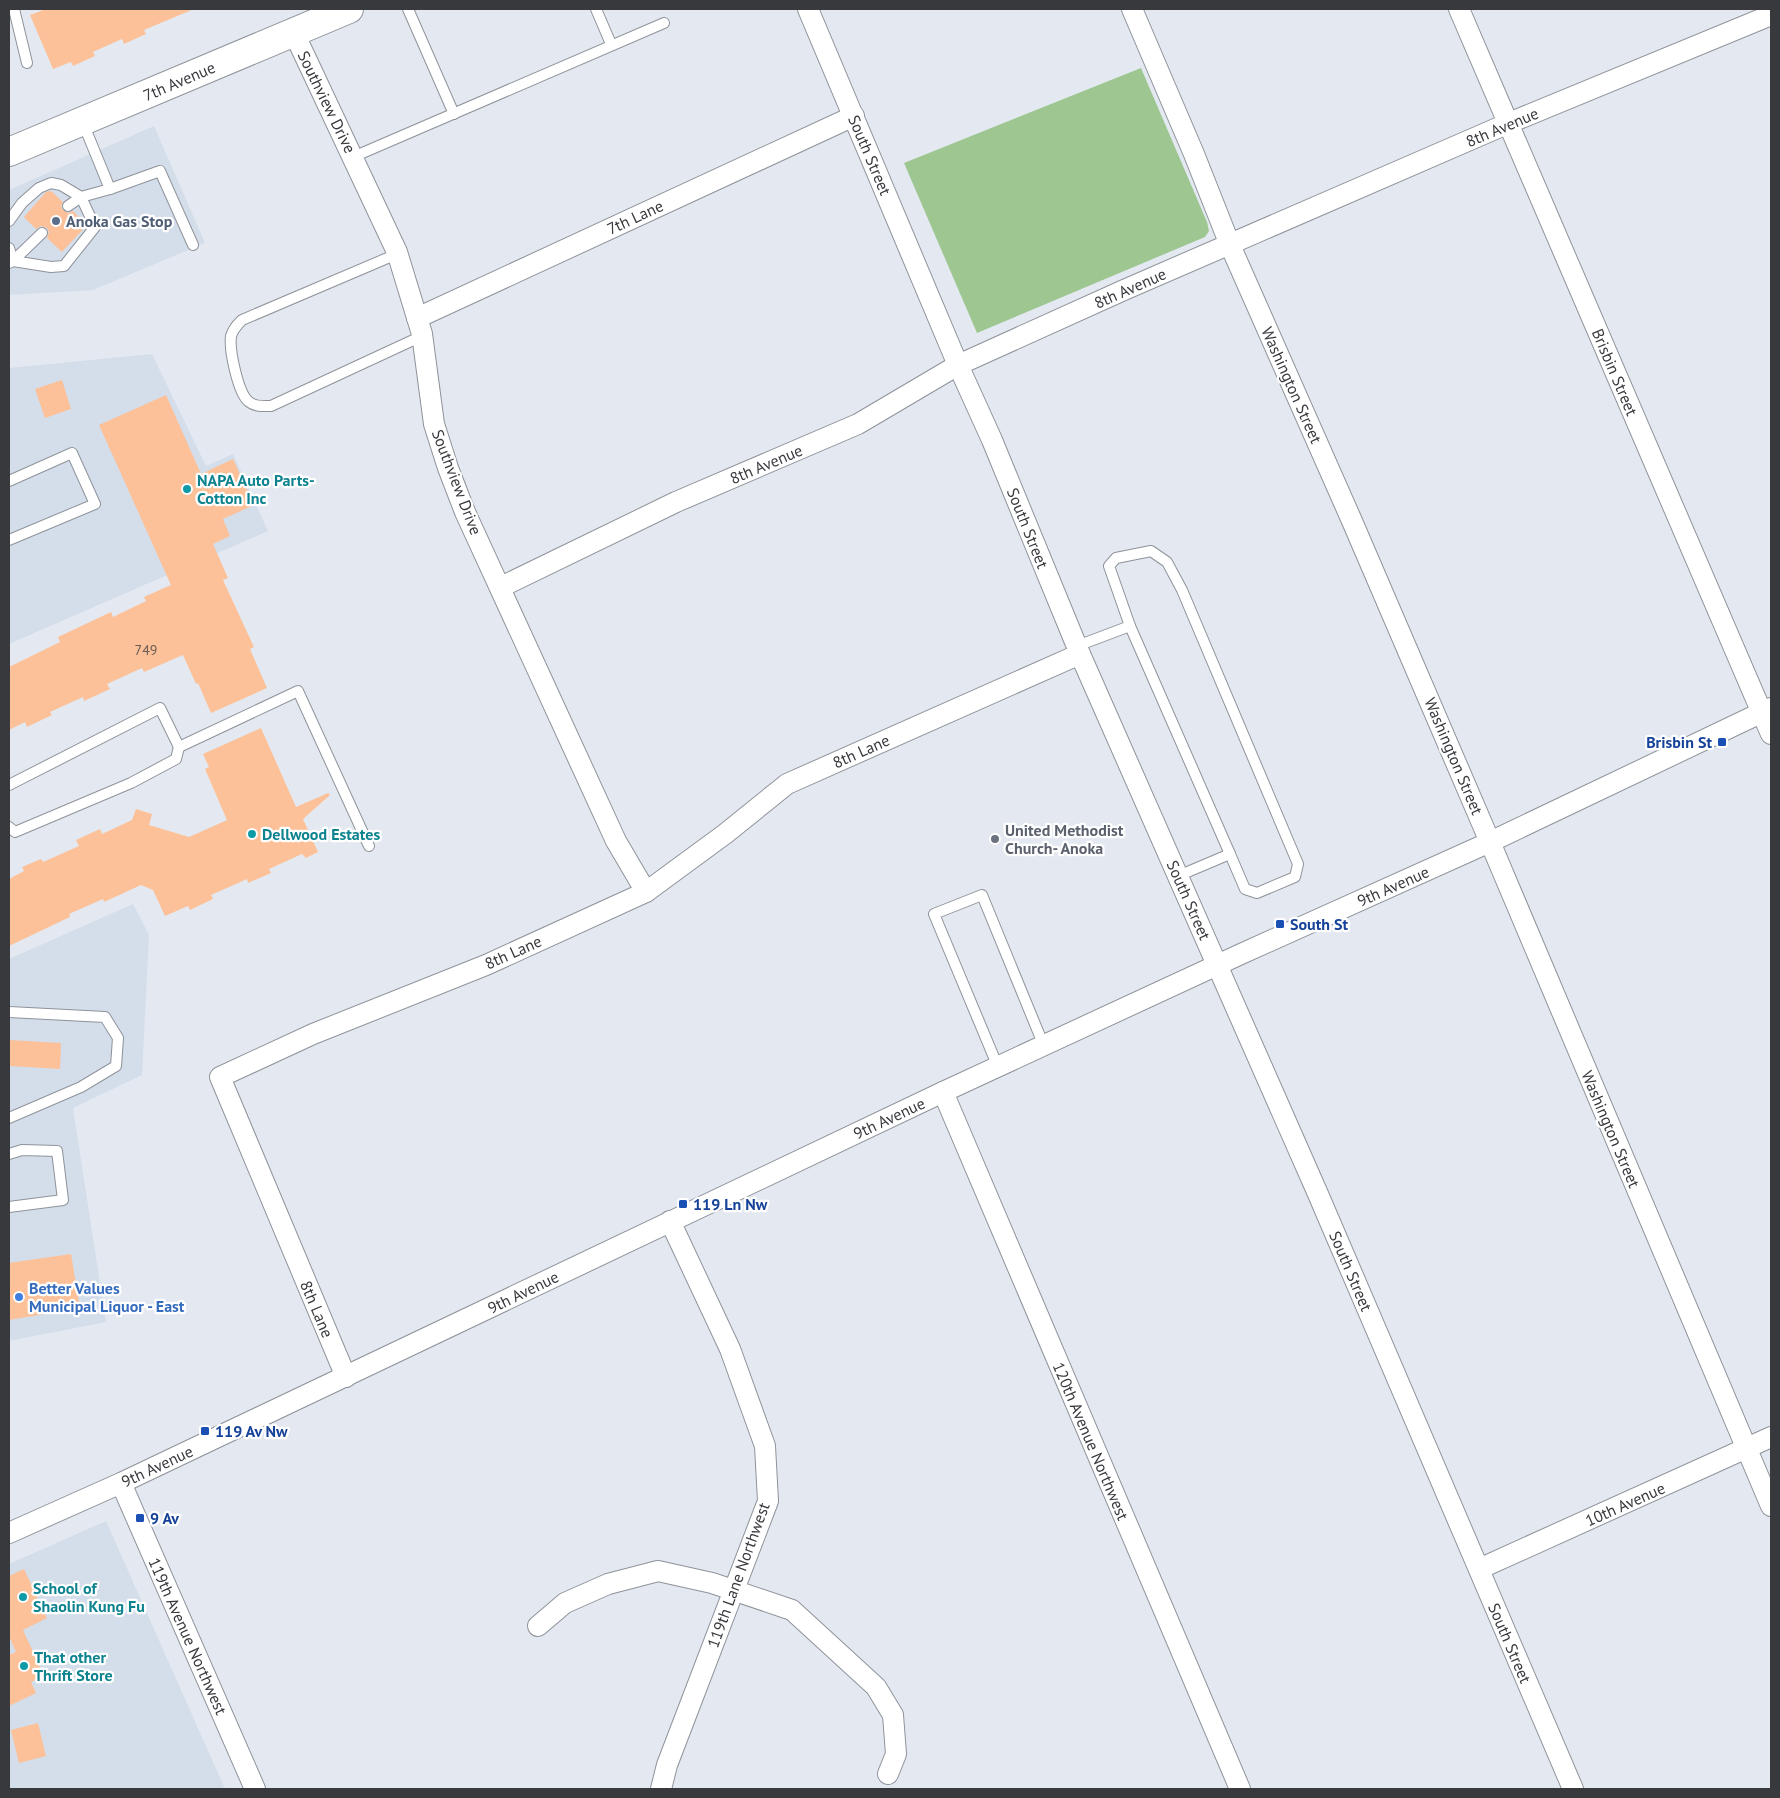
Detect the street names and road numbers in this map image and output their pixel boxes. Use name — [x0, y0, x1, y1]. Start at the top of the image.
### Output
street label: Southview Drive — [294, 48, 360, 156]
street label: 7th Avenue — [140, 57, 218, 105]
street label: 8th Avenue — [1463, 103, 1541, 151]
street label: South Street — [844, 112, 896, 199]
street label: 7th Lane — [604, 195, 666, 239]
street label: 8th Avenue — [1091, 263, 1169, 313]
street label: Washington Street — [1257, 324, 1327, 447]
street label: Brisbin Street — [1588, 325, 1643, 419]
street label: Southview Drive — [428, 426, 486, 538]
street label: 8th Avenue — [727, 440, 805, 488]
street label: South Street — [1003, 485, 1053, 572]
street label: Washington Street — [1420, 694, 1488, 818]
street label: 8th Lane — [830, 730, 892, 772]
street label: South Street — [1163, 857, 1216, 943]
street label: 9th Avenue — [1354, 861, 1432, 911]
street label: 8th Lane — [482, 931, 544, 973]
street label: Washington Street — [1577, 1067, 1645, 1191]
street label: 9th Avenue — [850, 1093, 928, 1143]
street label: South Street — [1325, 1228, 1377, 1315]
street label: 9th Avenue — [484, 1266, 562, 1318]
street label: 8th Lane — [296, 1278, 338, 1340]
street label: 120th Avenue Northwest — [1049, 1359, 1134, 1524]
street label: 9th Avenue — [118, 1441, 196, 1491]
street label: 10th Avenue — [1582, 1478, 1668, 1530]
street label: 119th Lane Northwest — [702, 1499, 774, 1650]
street label: 119th Avenue Northwest — [144, 1554, 232, 1718]
street label: South Street — [1484, 1600, 1536, 1687]

